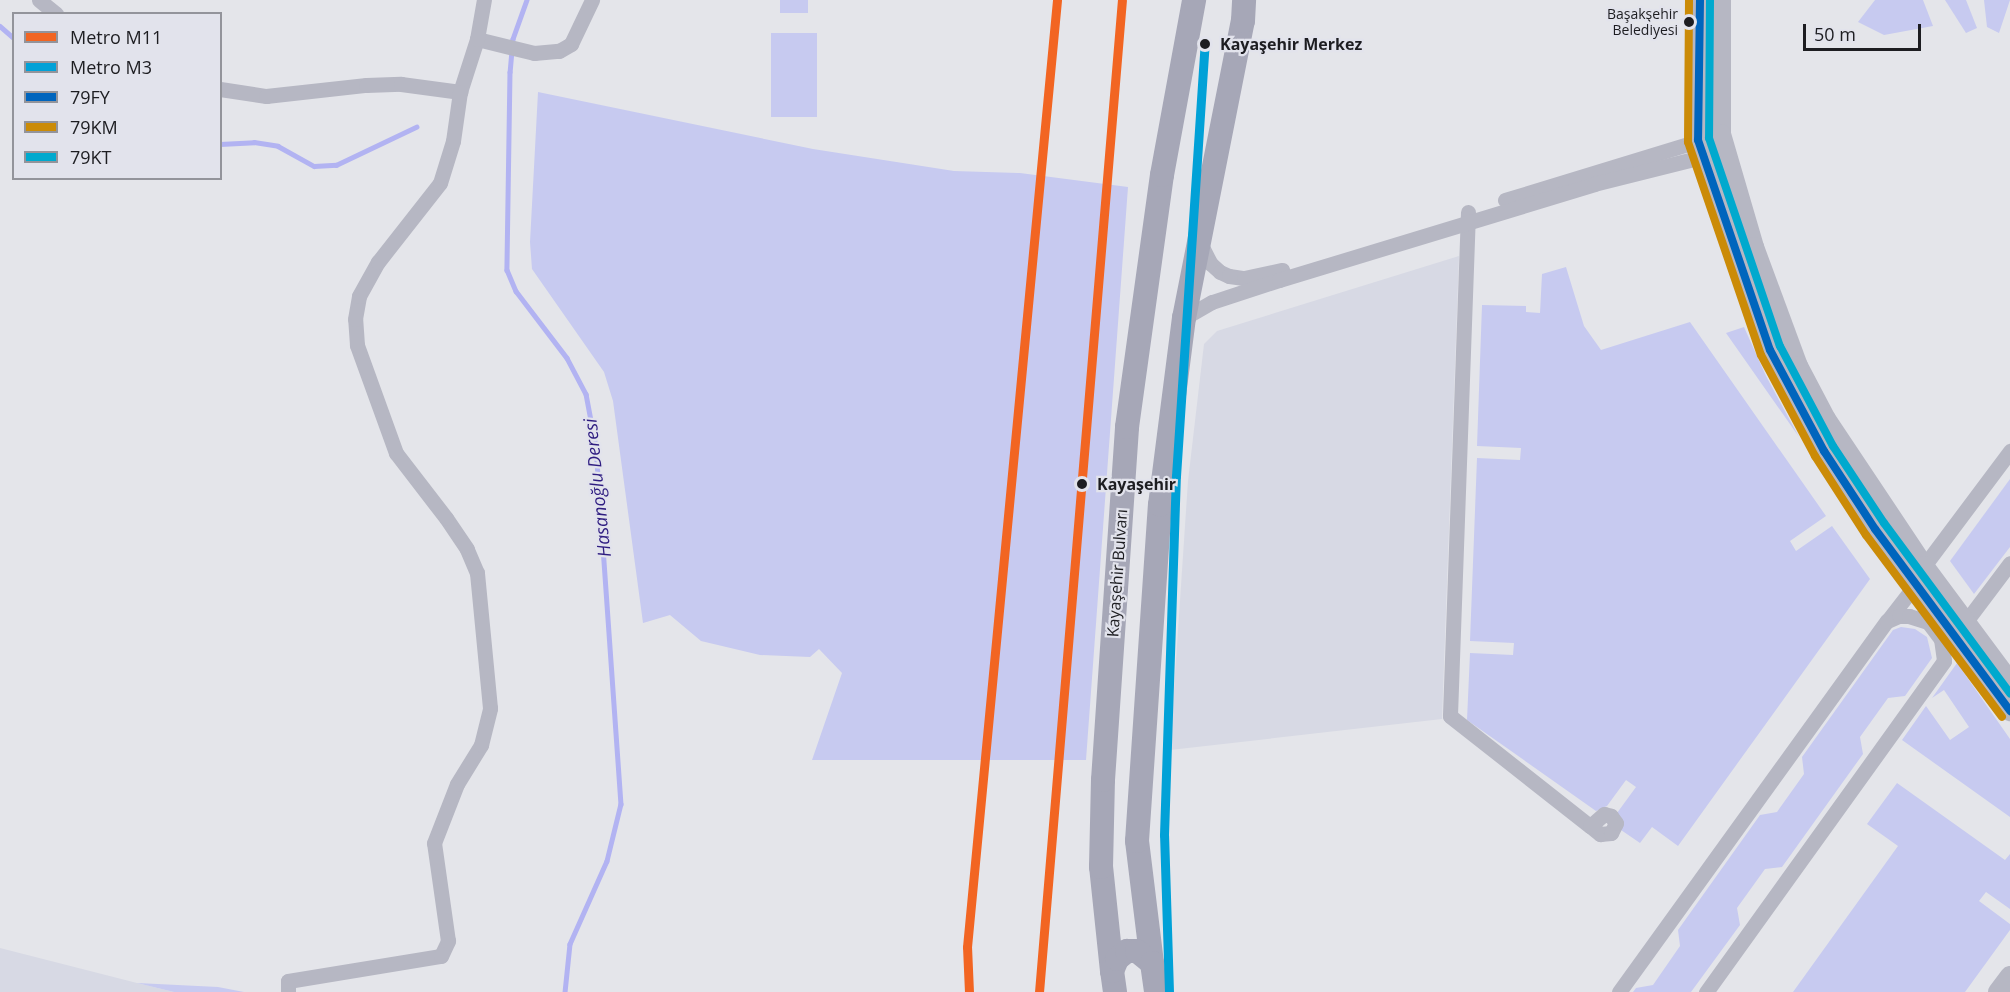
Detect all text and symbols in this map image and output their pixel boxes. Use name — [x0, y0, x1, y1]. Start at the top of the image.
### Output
place label: Başakşehir Belediyesi — [1607, 6, 1678, 38]
legend — [12, 12, 222, 180]
scale bar — [1806, 12, 1924, 50]
marker: Başakşehir Belediyesi — [1683, 16, 1695, 28]
text: 50 m — [1814, 22, 1856, 46]
text: Metro M11 — [70, 25, 162, 49]
marker: Kayaşehir Merkez — [1195, 34, 1215, 54]
place label: Kayaşehir Merkez — [1220, 34, 1362, 54]
text: Metro M3 — [70, 55, 152, 79]
text: 79FY — [70, 85, 110, 109]
text: 79KM — [70, 115, 118, 139]
text: 79KT — [70, 145, 112, 169]
water label: Hasanoğlu Deresi — [579, 418, 615, 558]
marker: Kayaşehir — [1072, 474, 1092, 494]
place label: Kayaşehir — [1097, 474, 1176, 494]
street label: Kayaşehir Bulvarı — [1103, 508, 1131, 638]

